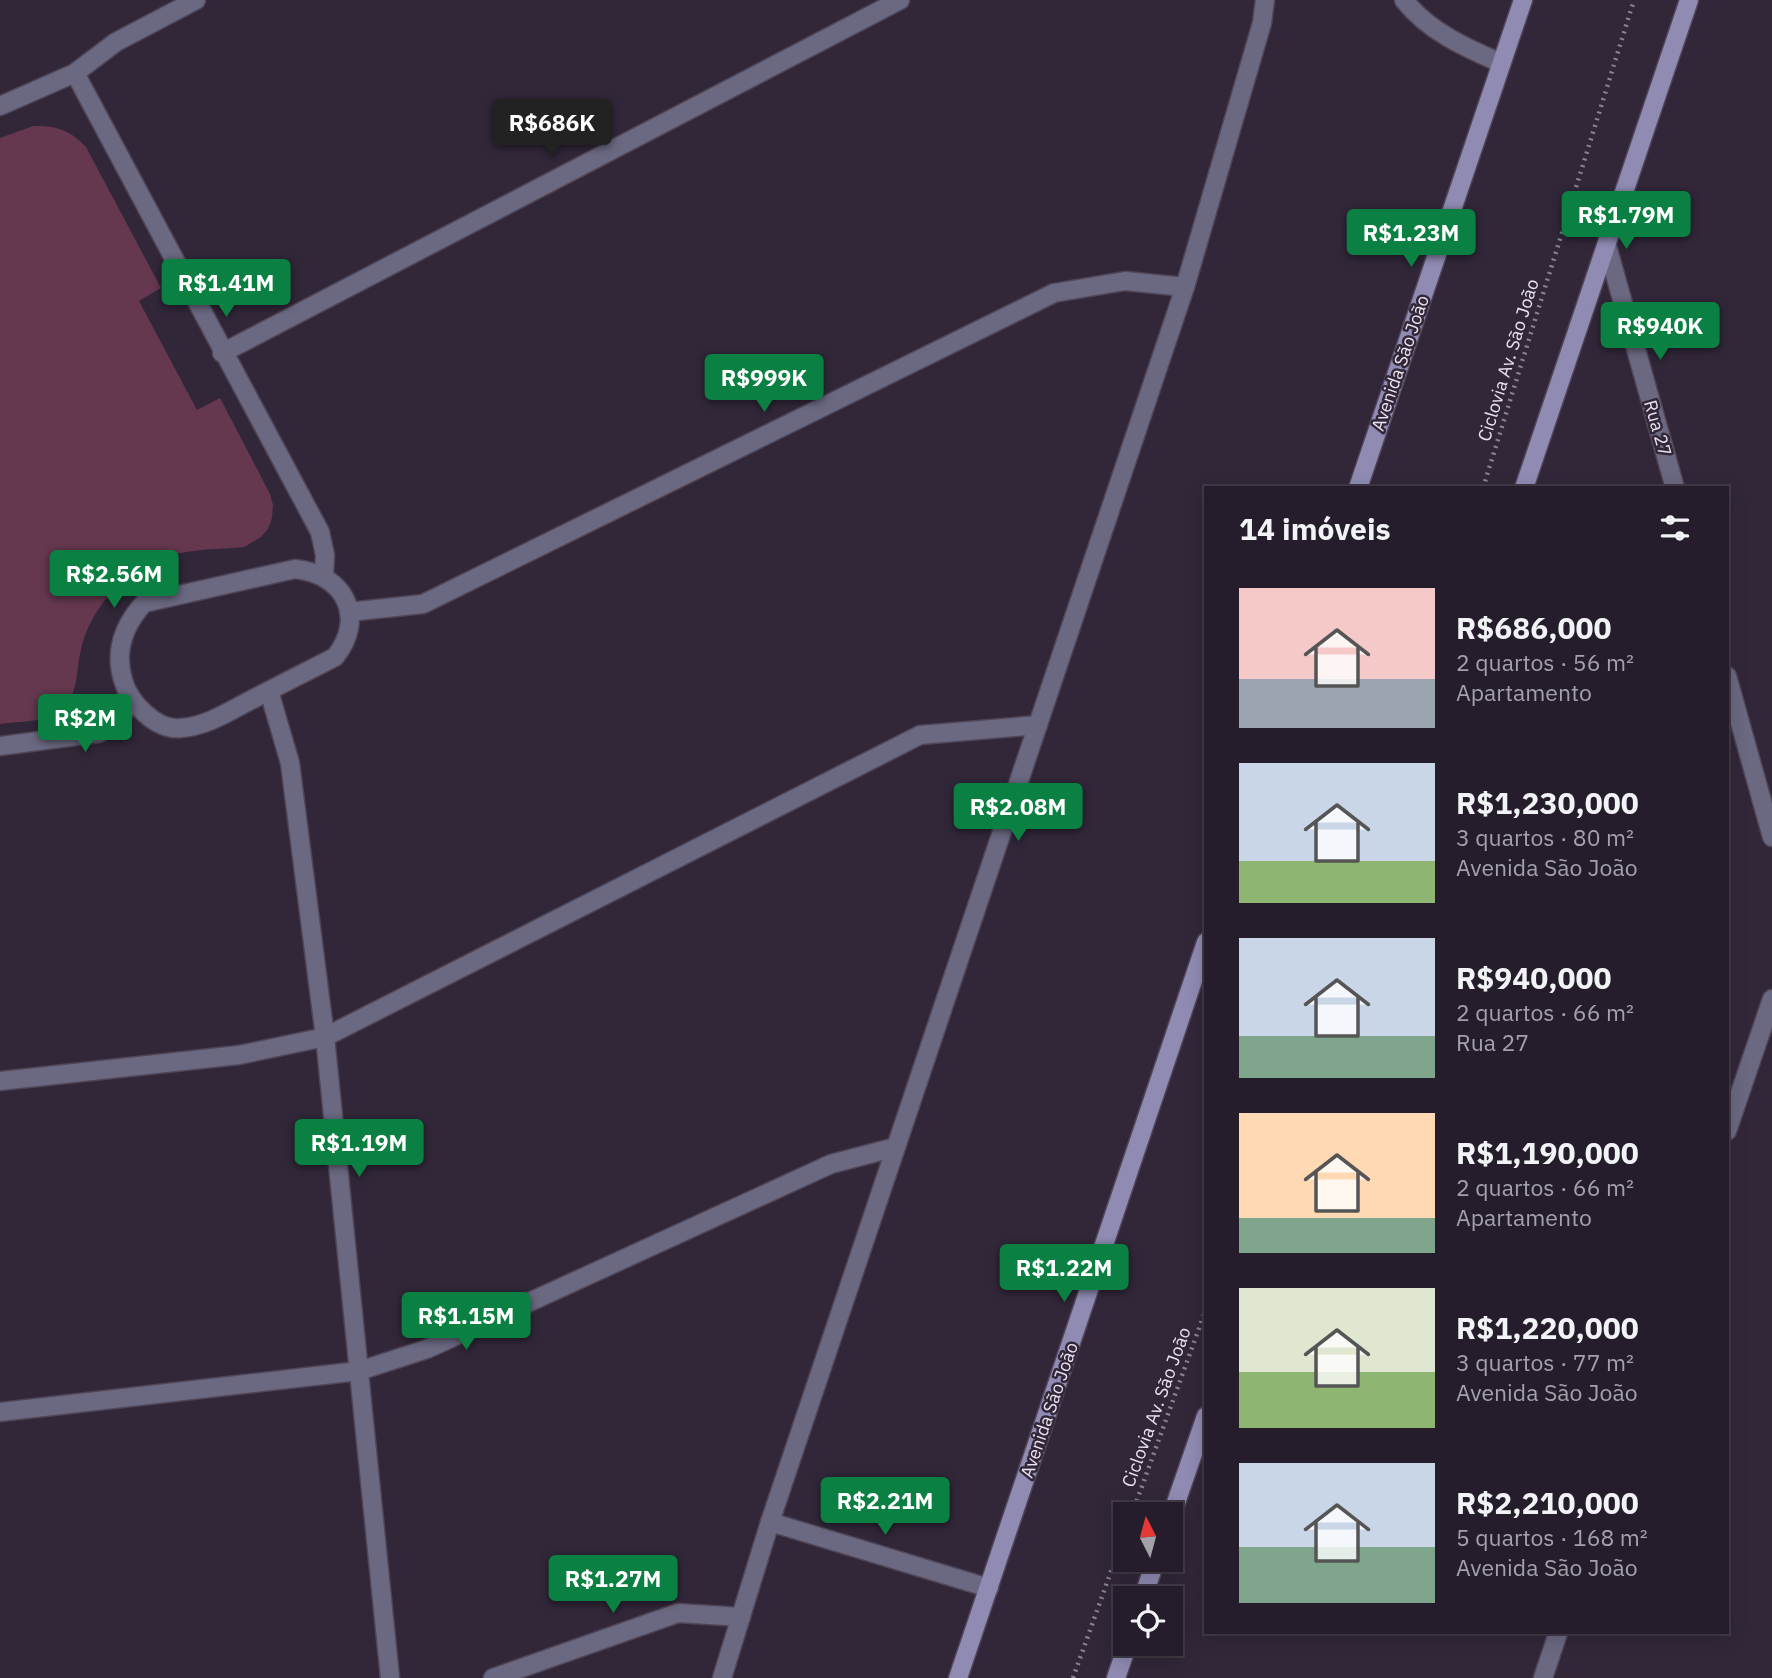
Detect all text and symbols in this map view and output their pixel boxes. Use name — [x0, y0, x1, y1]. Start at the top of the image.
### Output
pin: R$686K — [495, 100, 609, 159]
text: R$686K — [509, 107, 595, 137]
pin: R$1.79M — [1561, 191, 1691, 251]
text: R$1.79M — [1578, 199, 1674, 229]
pin: R$1.23M — [1346, 210, 1476, 269]
text: R$1.23M — [1363, 217, 1459, 247]
pin: R$1.41M — [161, 260, 291, 319]
text: R$1.41M — [178, 267, 274, 297]
street label: Ciclovia Av. São João — [1472, 276, 1544, 444]
street label: Avenida São João — [1366, 292, 1434, 434]
pin: R$940K — [1603, 302, 1717, 362]
text: R$940K — [1617, 310, 1703, 340]
pin: R$999K — [707, 354, 821, 414]
text: R$999K — [721, 362, 807, 392]
street label: Rua 27 — [1639, 397, 1677, 459]
text: 14 imóveis — [1239, 509, 1391, 548]
icon: filters — [1656, 509, 1694, 547]
pin: R$2.56M — [49, 550, 179, 610]
text: R$2.56M — [66, 558, 162, 588]
text: R$686,000 — [1456, 608, 1612, 647]
icon: home — [1295, 616, 1379, 700]
text: 2 quartos · 56 m² — [1456, 647, 1634, 677]
text: Apartamento — [1456, 677, 1592, 707]
pin: R$2M — [44, 694, 126, 754]
text: R$2M — [54, 702, 116, 732]
text: R$1,230,000 — [1456, 783, 1639, 822]
pin: R$2.08M — [953, 784, 1083, 843]
text: R$2.08M — [970, 791, 1066, 821]
icon: home — [1295, 791, 1379, 875]
text: 3 quartos · 80 m² — [1456, 822, 1634, 852]
text: Avenida São João — [1456, 852, 1638, 882]
text: R$940,000 — [1456, 958, 1612, 997]
icon: home — [1295, 966, 1379, 1050]
text: 2 quartos · 66 m² — [1456, 997, 1634, 1027]
text: Rua 27 — [1456, 1027, 1529, 1057]
pin: R$1.19M — [294, 1120, 424, 1179]
text: R$1.19M — [311, 1127, 407, 1157]
text: R$1,190,000 — [1456, 1133, 1639, 1172]
icon: home — [1295, 1141, 1379, 1225]
text: 2 quartos · 66 m² — [1456, 1172, 1634, 1202]
text: Apartamento — [1456, 1202, 1592, 1232]
pin: R$1.22M — [999, 1244, 1129, 1304]
text: R$1.22M — [1016, 1252, 1112, 1282]
pin: R$1.15M — [401, 1292, 531, 1352]
text: R$1.15M — [418, 1300, 514, 1330]
text: R$1,220,000 — [1456, 1308, 1639, 1347]
icon: home — [1295, 1316, 1379, 1400]
street label: Ciclovia Av. São João — [1116, 1324, 1196, 1490]
street label: Avenida São João — [1015, 1339, 1083, 1481]
text: 3 quartos · 77 m² — [1456, 1347, 1634, 1377]
text: Avenida São João — [1456, 1377, 1638, 1407]
pin: R$2.21M — [820, 1478, 950, 1537]
text: R$2,210,000 — [1456, 1483, 1639, 1522]
text: R$2.21M — [837, 1485, 933, 1515]
icon: home — [1295, 1491, 1379, 1575]
north arrow — [1113, 1502, 1183, 1572]
map controls — [1113, 1502, 1183, 1656]
text: 5 quartos · 168 m² — [1456, 1522, 1648, 1552]
text: Avenida São João — [1456, 1552, 1638, 1582]
pin: R$1.27M — [548, 1556, 678, 1615]
text: R$1.27M — [565, 1563, 661, 1593]
button: locate — [1113, 1586, 1183, 1656]

